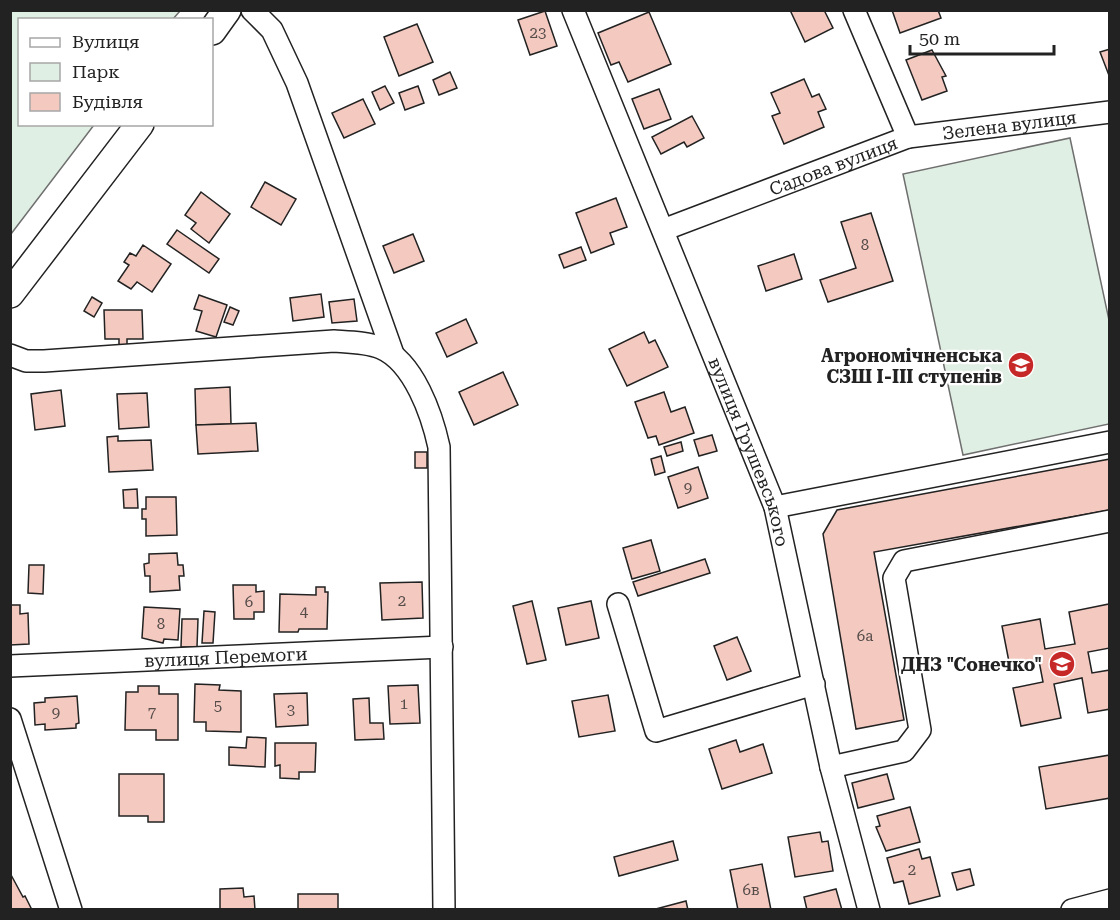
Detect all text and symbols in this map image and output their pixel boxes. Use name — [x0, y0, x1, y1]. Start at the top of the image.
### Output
legend — [18, 18, 213, 126]
scale bar — [910, 18, 1054, 56]
house number: 23 — [530, 24, 546, 42]
text: 50 m — [919, 28, 960, 49]
text: Вулиця — [72, 31, 139, 52]
text: Парк — [72, 61, 120, 82]
text: Будівля — [72, 91, 143, 112]
street label: Зелена вулиця — [941, 106, 1078, 143]
street label: Садова вулиця — [766, 132, 900, 199]
house number: 8 — [861, 236, 869, 254]
place label: Агрономічненська СЗШ І-ІІІ ступенів — [821, 345, 1002, 387]
school or university icon: Агрономічненська СЗШ І-ІІІ ступенів — [1006, 350, 1036, 380]
street label: вулиця Грушевського — [705, 354, 794, 548]
house number: 9 — [684, 479, 692, 497]
house number: 2 — [398, 592, 406, 610]
house number: 6 — [245, 593, 253, 611]
house number: 4 — [300, 603, 309, 621]
house number: 8 — [157, 615, 165, 633]
house number: 6а — [857, 627, 873, 645]
street label: вулиця Перемоги — [144, 642, 308, 671]
school or university icon: ДНЗ "Сонечко" — [1047, 649, 1077, 679]
place label: ДНЗ "Сонечко" — [901, 654, 1042, 675]
house number: 1 — [400, 695, 408, 713]
house number: 5 — [214, 697, 222, 715]
house number: 3 — [287, 701, 295, 719]
house number: 7 — [148, 703, 156, 721]
house number: 9 — [52, 704, 60, 722]
house number: 2 — [908, 861, 916, 879]
house number: 6в — [742, 881, 760, 899]

